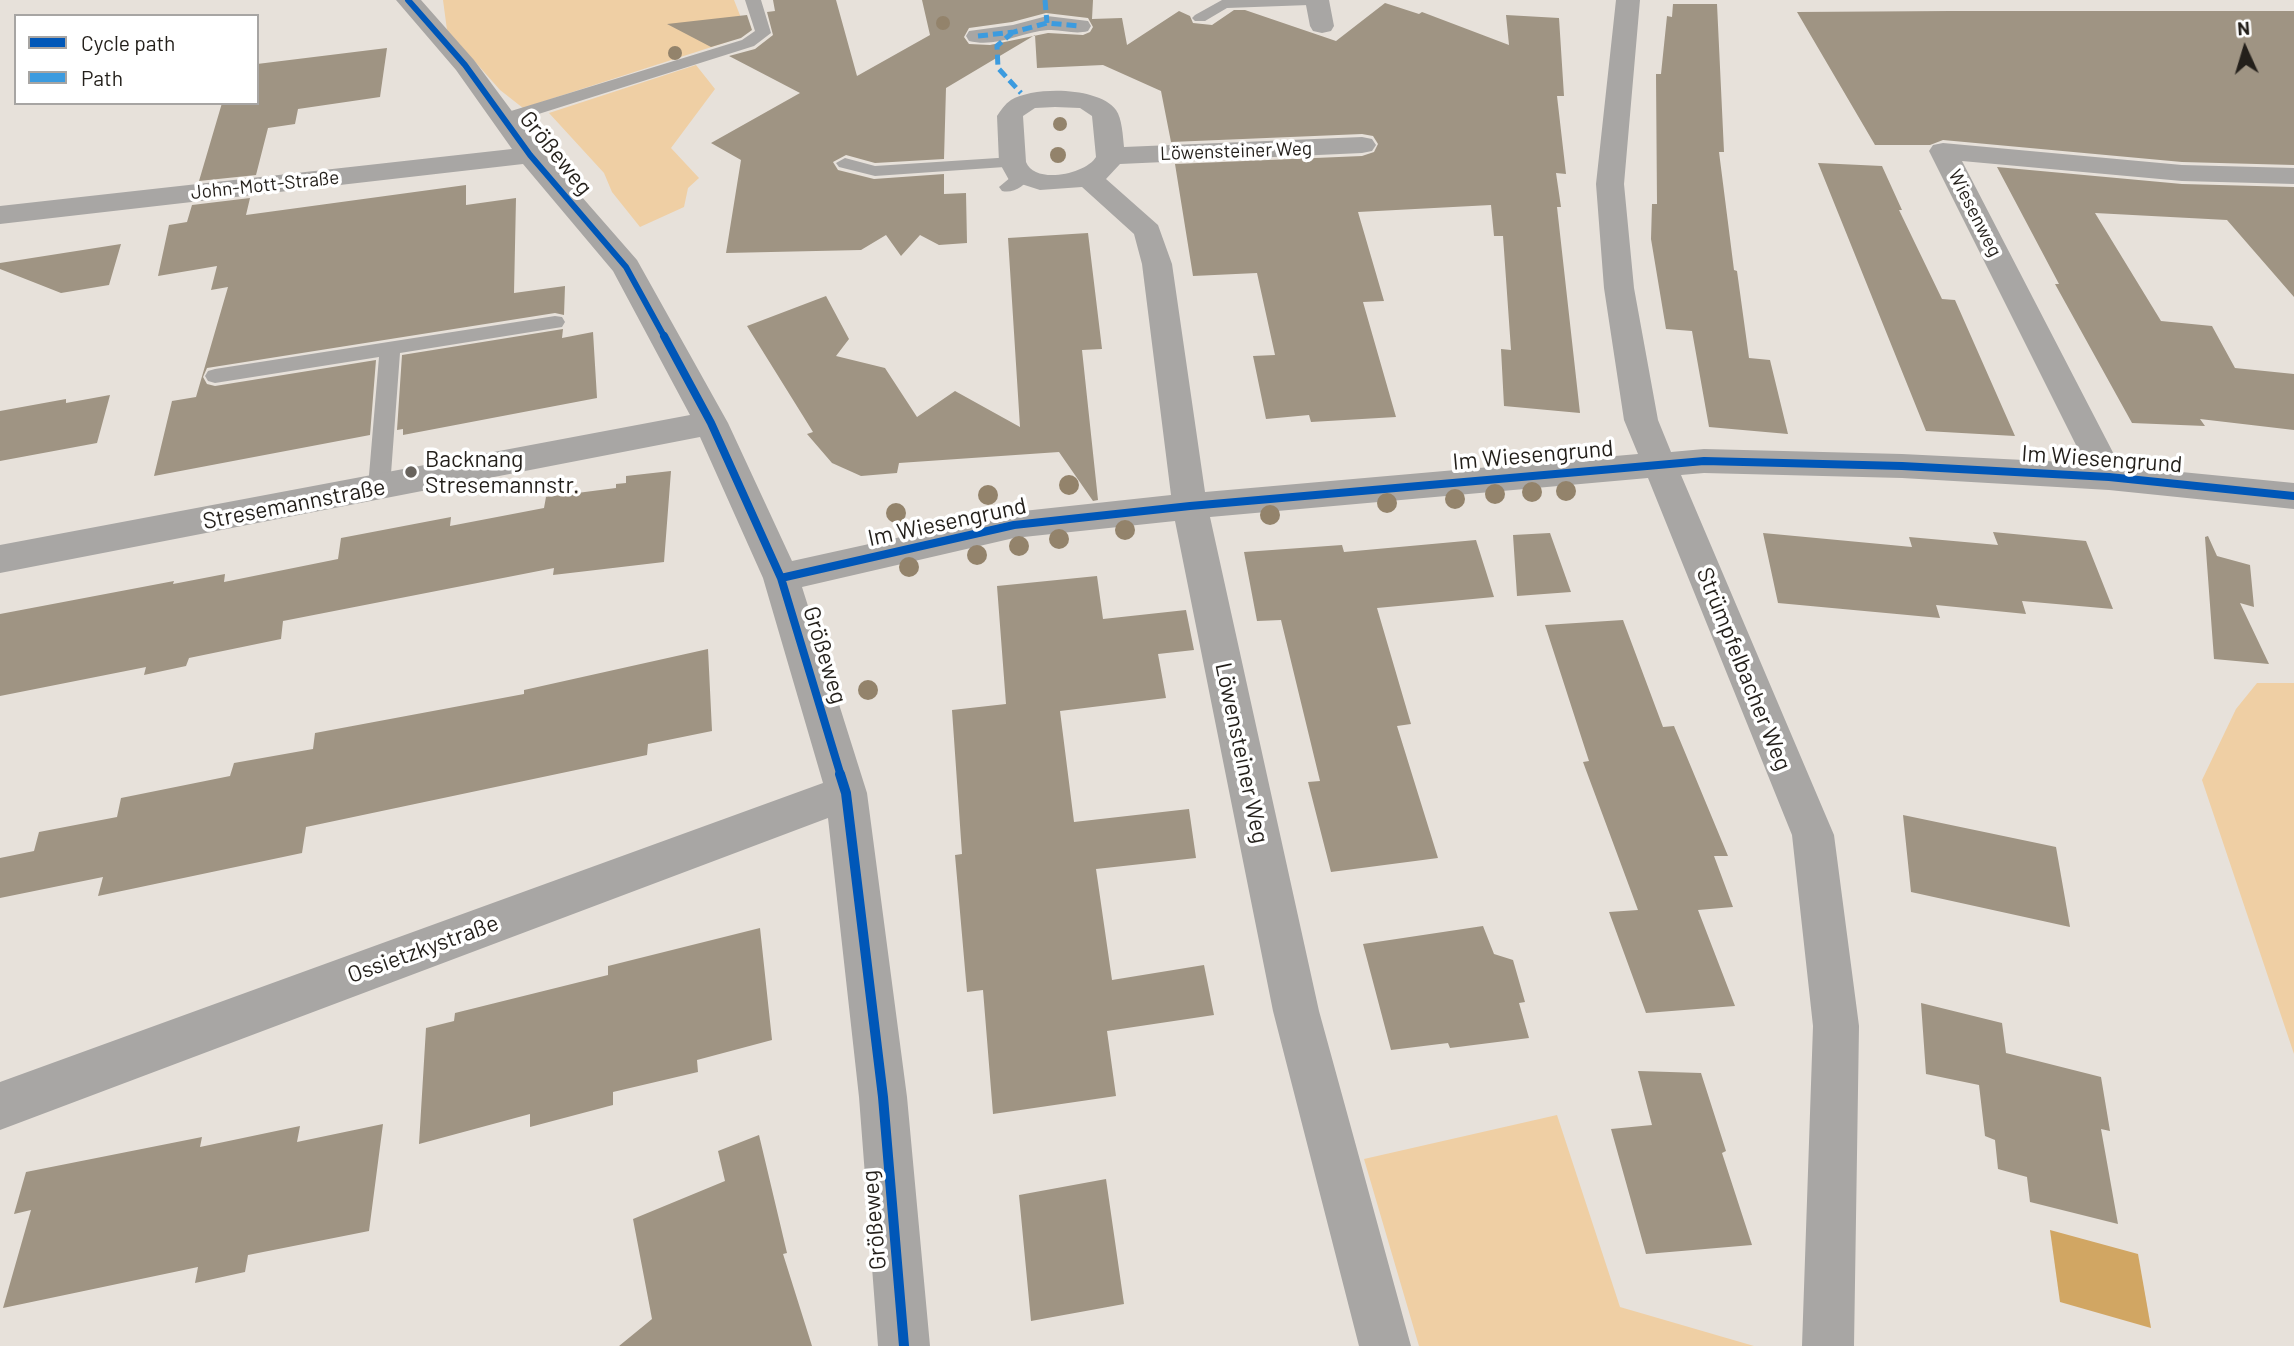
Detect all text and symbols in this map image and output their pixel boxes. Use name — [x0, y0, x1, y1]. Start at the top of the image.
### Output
legend — [14, 14, 259, 105]
north arrow — [2210, 14, 2280, 84]
text: N — [2236, 16, 2251, 39]
text: Cycle path — [81, 30, 175, 55]
text: Path — [81, 65, 123, 90]
street label: Größeweg — [514, 105, 598, 201]
street label: Löwensteiner Weg — [1160, 137, 1312, 165]
street label: John-Mott-Straße — [190, 166, 340, 204]
street label: Wiesenweg — [1943, 166, 2007, 260]
street label: Im Wiesengrund — [1452, 434, 1614, 476]
street label: Im Wiesengrund — [2021, 440, 2183, 478]
place label: Backnang Stresemannstr. — [425, 445, 579, 499]
marker: Backnang Stresemannstr. — [403, 464, 419, 480]
street label: Stresemannstraße — [200, 473, 388, 535]
street label: Im Wiesengrund — [865, 492, 1029, 552]
street label: Strümpfelbacher Weg — [1691, 564, 1797, 774]
street label: Größeweg — [797, 603, 853, 707]
street label: Löwensteiner Weg — [1209, 660, 1275, 846]
street label: Ossietzkystraße — [344, 909, 502, 989]
street label: Größeweg — [856, 1169, 892, 1271]

